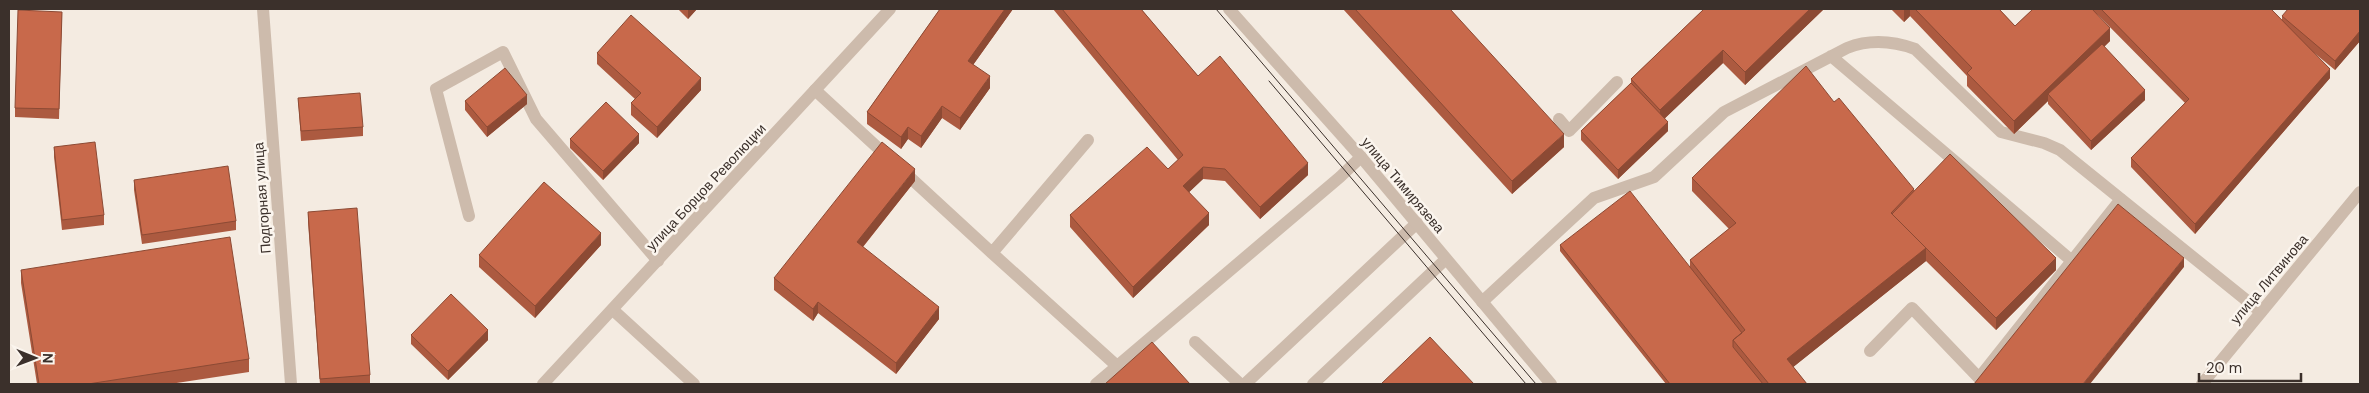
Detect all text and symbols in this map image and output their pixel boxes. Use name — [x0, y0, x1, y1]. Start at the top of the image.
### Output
street label: улица Борцов Революции — [642, 120, 770, 254]
street label: улица Тимирязева — [1358, 133, 1449, 237]
street label: Подгорная улица — [249, 142, 275, 254]
street label: улица Литвинова — [2226, 230, 2312, 327]
north arrow — [10, 333, 60, 383]
scale bar — [2199, 350, 2302, 382]
text: N — [39, 353, 57, 363]
text: 20 m — [2206, 358, 2242, 378]

